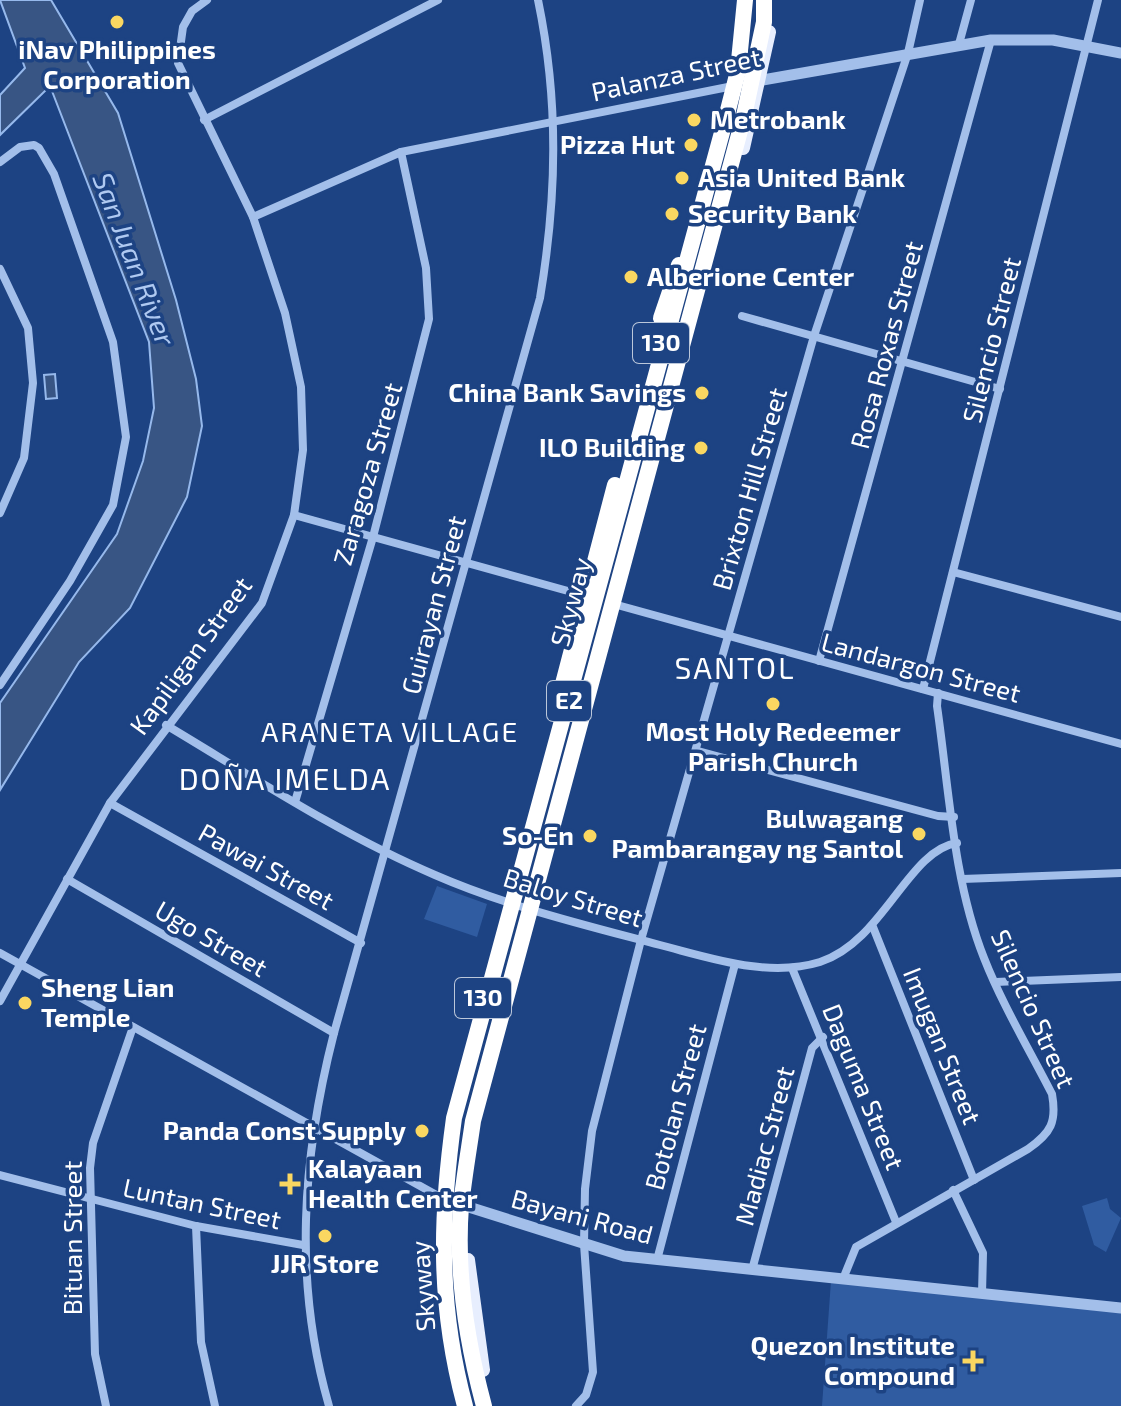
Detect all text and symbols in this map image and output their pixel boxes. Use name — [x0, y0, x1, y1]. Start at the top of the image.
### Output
marker: iNav Philippines Corporation — [108, 13, 126, 31]
place label: iNav Philippines Corporation — [18, 33, 216, 94]
street label: Palanza Street — [588, 40, 763, 107]
place label: Metrobank — [710, 103, 846, 134]
marker: Metrobank — [685, 111, 703, 129]
place label: Pizza Hut — [560, 128, 675, 159]
marker: Pizza Hut — [682, 136, 700, 154]
place label: Asia United Bank — [698, 161, 906, 192]
water label: San Juan River — [86, 167, 184, 351]
marker: Asia United Bank — [673, 169, 691, 187]
place label: Security Bank — [688, 197, 857, 229]
marker: Security Bank — [663, 205, 681, 223]
street label: Rosa Roxas Street — [843, 237, 928, 452]
street label: Silencio Street — [955, 253, 1026, 426]
place label: Alberione Center — [647, 260, 854, 291]
marker: Alberione Center — [622, 268, 640, 286]
road number: 130 — [633, 323, 689, 363]
place label: China Bank Savings — [448, 376, 686, 407]
street label: Zaragoza Street — [326, 379, 407, 568]
marker: China Bank Savings — [693, 384, 711, 402]
street label: Brixton Hill Street — [705, 384, 792, 593]
place label: ILO Building — [539, 431, 685, 462]
marker: ILO Building — [692, 439, 710, 457]
street label: Guirayan Street — [394, 512, 471, 697]
street label: Skyway — [543, 553, 596, 650]
street label: Kapiligan Street — [122, 570, 257, 740]
street label: Landargon Street — [819, 625, 1024, 708]
district label: SANTOL — [674, 649, 796, 685]
road number: E2 — [547, 681, 591, 721]
marker: Most Holy Redeemer Parish Church — [764, 695, 782, 713]
district label: ARANETA VILLAGE — [261, 714, 519, 748]
place label: Most Holy Redeemer Parish Church — [645, 715, 901, 776]
district label: DOÑA IMELDA — [179, 760, 391, 796]
place label: Bulwagang Pambarangay ng Santol — [612, 802, 903, 864]
street label: Pawai Street — [194, 816, 340, 916]
place label: So-En — [502, 819, 574, 850]
marker: Bulwagang Pambarangay ng Santol — [910, 825, 928, 843]
marker: So-En — [581, 827, 599, 845]
street label: Baloy Street — [500, 861, 647, 932]
street label: Ugo Street — [150, 893, 273, 982]
street label: Silencio Street — [986, 925, 1083, 1092]
street label: Imugan Street — [898, 963, 989, 1128]
place label: Sheng Lian Temple — [41, 971, 174, 1032]
road number: 130 — [455, 978, 511, 1018]
marker: Sheng Lian Temple — [16, 994, 34, 1012]
street label: Daguma Street — [817, 999, 912, 1174]
street label: Botolan Street — [637, 1020, 712, 1193]
street label: Madiac Street — [727, 1063, 800, 1229]
place label: Panda Const Supply — [163, 1114, 406, 1146]
marker: Panda Const Supply — [413, 1122, 431, 1140]
place label: Kalayaan Health Center — [308, 1152, 478, 1213]
street label: Bituan Street — [56, 1161, 87, 1315]
street label: Luntan Street — [121, 1171, 284, 1234]
marker: Kalayaan Health Center — [279, 1173, 301, 1195]
street label: Bayani Road — [508, 1182, 657, 1249]
marker: JJR Store — [316, 1227, 334, 1245]
street label: Skyway — [403, 1239, 440, 1333]
place label: JJR Store — [271, 1247, 379, 1278]
place label: Quezon Institute Compound — [751, 1329, 955, 1390]
marker: Quezon Institute Compound — [962, 1350, 984, 1372]

